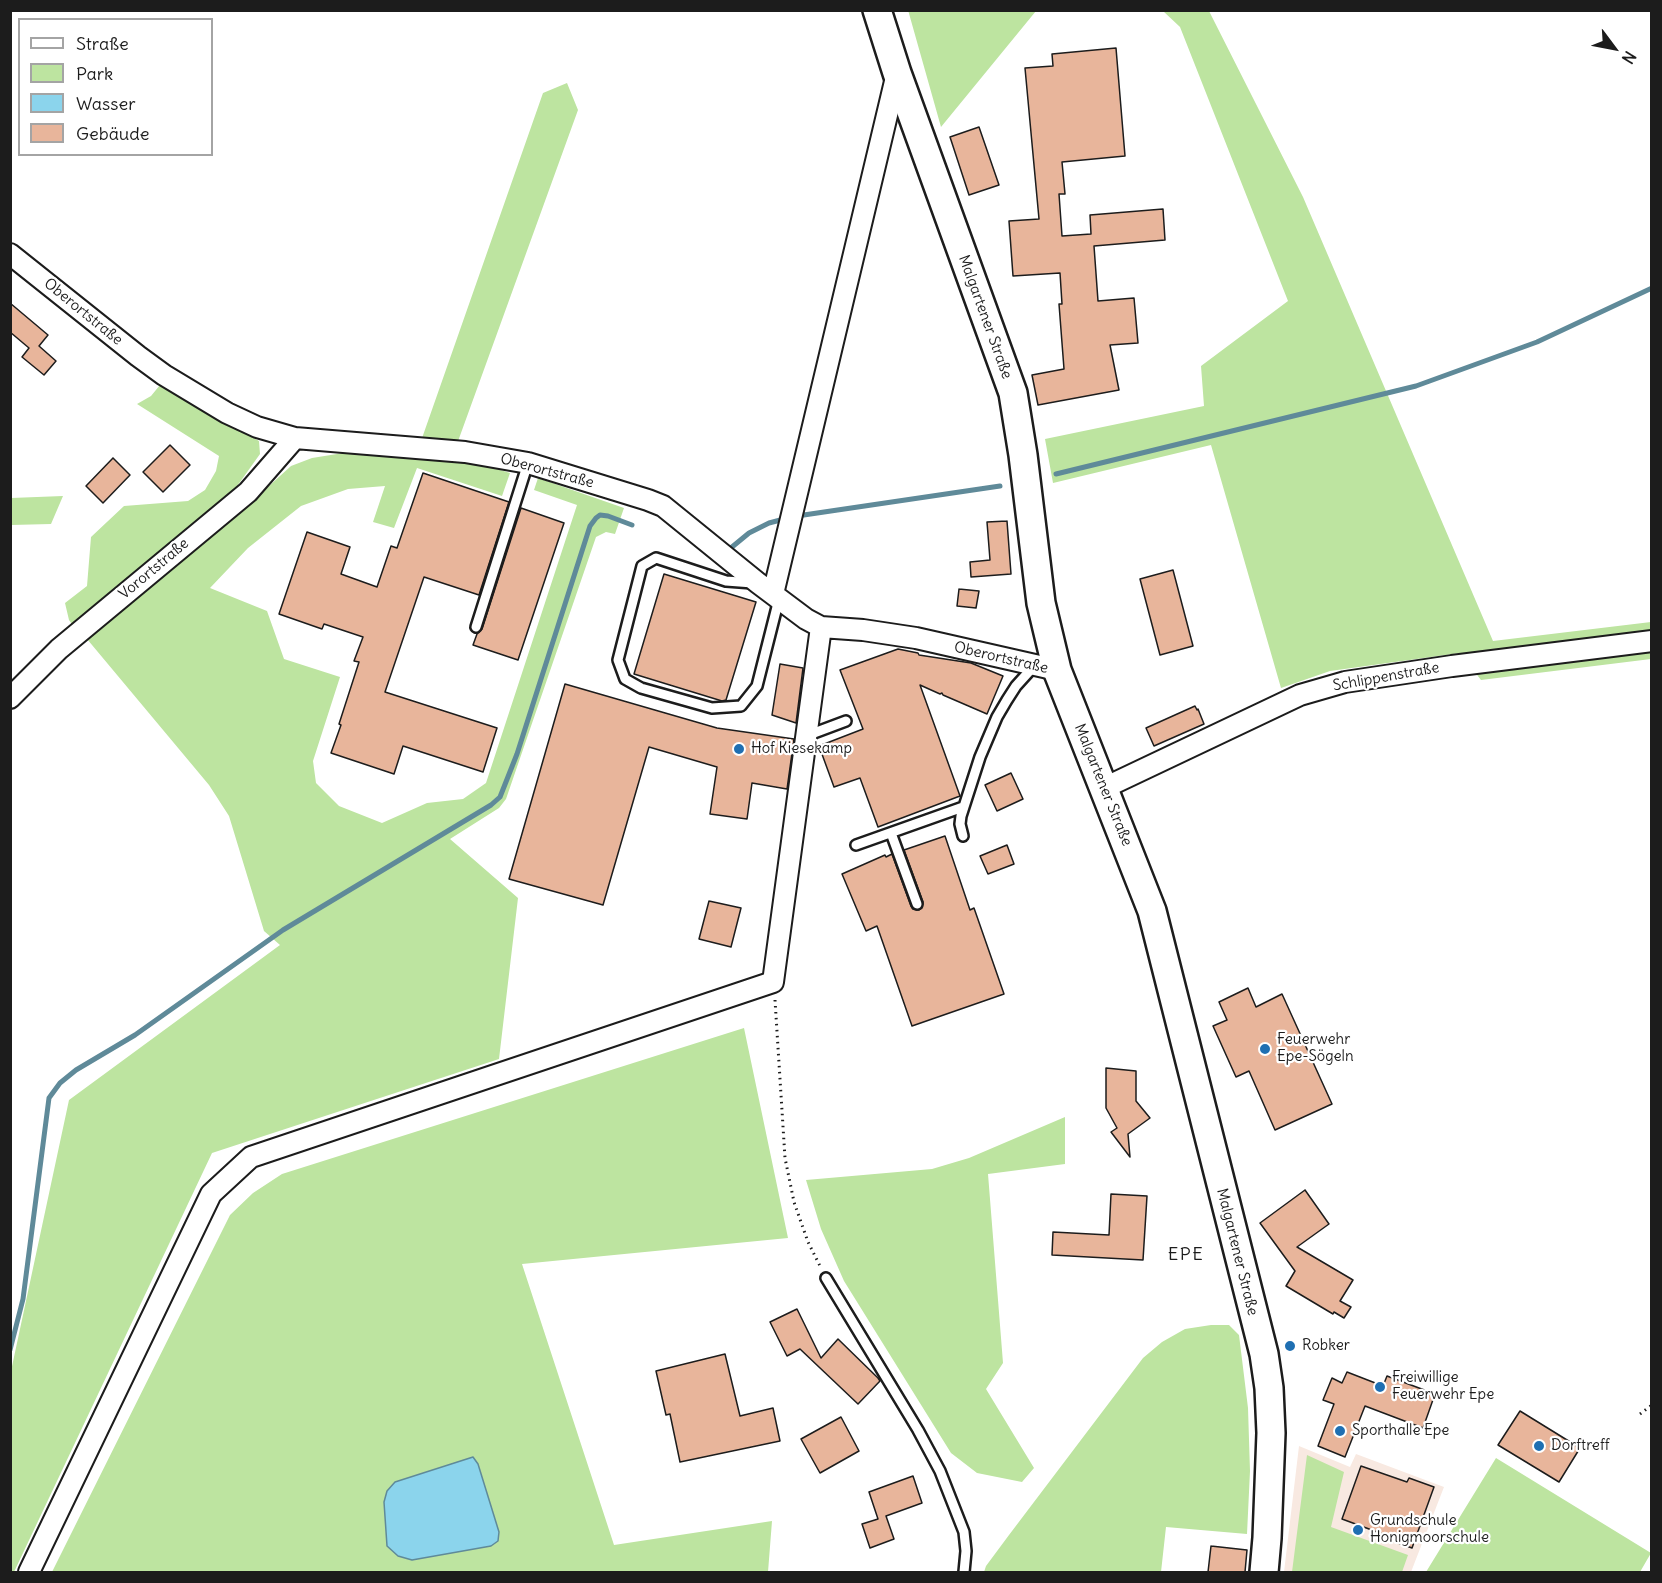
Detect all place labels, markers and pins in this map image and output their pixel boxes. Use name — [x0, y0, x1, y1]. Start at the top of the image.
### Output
place label: Hof Kiesekamp — [751, 740, 852, 758]
marker: Hof Kiesekamp — [732, 742, 746, 756]
place label: Feuerwehr Epe-Sögeln — [1277, 1031, 1354, 1066]
marker: Feuerwehr Epe-Sögeln — [1258, 1042, 1272, 1056]
place label: Robker — [1302, 1337, 1350, 1355]
marker: Robker — [1283, 1339, 1297, 1353]
place label: Freiwillige Feuerwehr Epe — [1392, 1369, 1494, 1404]
marker: Freiwillige Feuerwehr Epe — [1373, 1380, 1387, 1394]
place label: Sporthalle Epe — [1352, 1422, 1449, 1440]
marker: Sporthalle Epe — [1333, 1424, 1347, 1438]
place label: Dorftreff — [1551, 1437, 1610, 1455]
marker: Dorftreff — [1532, 1439, 1546, 1453]
place label: Grundschule Honigmoorschule — [1370, 1512, 1489, 1547]
marker: Grundschule Honigmoorschule — [1351, 1523, 1365, 1537]

